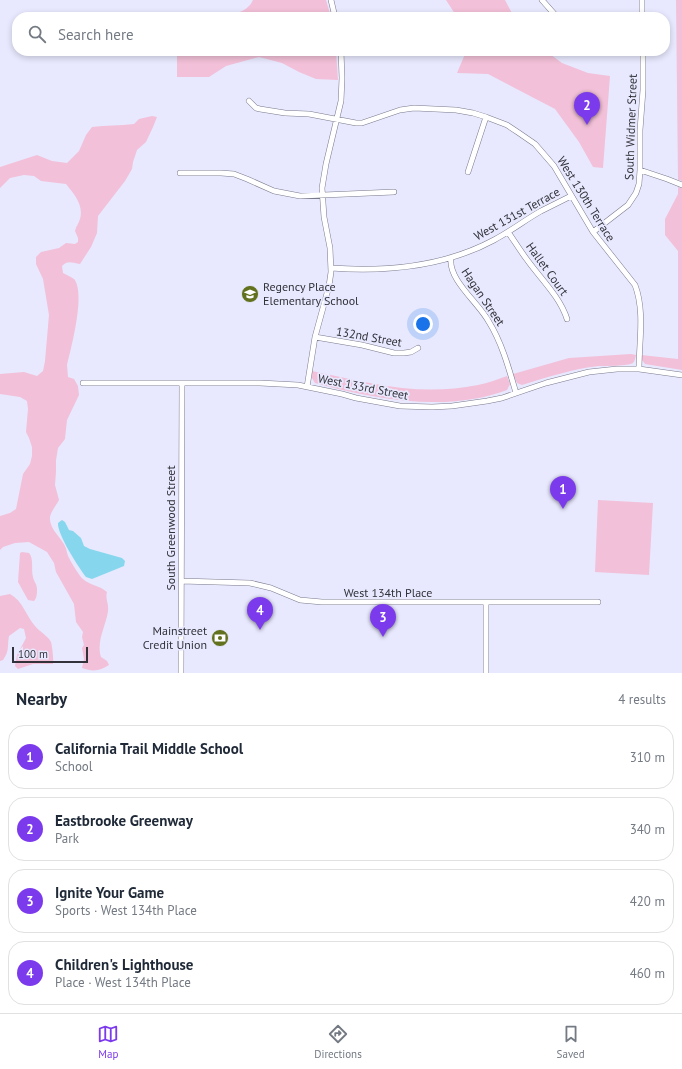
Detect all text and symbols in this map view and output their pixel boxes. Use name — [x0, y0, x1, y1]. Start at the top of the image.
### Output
search box — [12, 12, 670, 56]
icon: search — [26, 23, 48, 45]
text: Search here — [58, 25, 134, 44]
street label: South Widmer Street — [621, 74, 640, 180]
pin: 2 — [574, 92, 600, 125]
street label: West 130th Terrace — [554, 153, 619, 244]
street label: West 131st Terrace — [471, 184, 562, 243]
street label: Hallet Court — [523, 239, 572, 298]
street label: Hagan Street — [459, 265, 508, 329]
place label: Regency Place Elementary School — [263, 279, 359, 308]
school or university icon: Regency Place Elementary School — [240, 284, 260, 304]
your location — [413, 314, 433, 334]
street label: 132nd Street — [335, 323, 403, 350]
street label: West 133rd Street — [317, 370, 410, 403]
street label: South Greenwood Street — [163, 465, 178, 591]
pin: 1 — [550, 476, 576, 509]
street label: West 134th Place — [344, 585, 432, 600]
pin: 4 — [247, 597, 273, 630]
pin: 3 — [370, 604, 396, 637]
place label: Mainstreet Credit Union — [143, 623, 207, 652]
bank icon: Mainstreet Credit Union — [210, 628, 230, 648]
scale bar — [12, 645, 88, 664]
text: 100 m — [18, 647, 48, 661]
text: Nearby — [16, 688, 67, 710]
text: 4 results — [618, 691, 666, 708]
text: California Trail Middle School — [55, 739, 243, 758]
text: 1 — [26, 749, 34, 766]
text: 310 m — [630, 749, 665, 766]
text: School — [55, 758, 93, 775]
text: Eastbrooke Greenway — [55, 811, 193, 830]
text: 2 — [26, 821, 34, 838]
text: 340 m — [630, 821, 665, 838]
text: Park — [55, 830, 79, 847]
text: Ignite Your Game — [55, 883, 164, 902]
text: 3 — [26, 893, 34, 910]
text: 420 m — [630, 893, 665, 910]
text: Sports · West 134th Place — [55, 902, 197, 919]
text: Children's Lighthouse — [55, 955, 193, 974]
text: 4 — [26, 965, 34, 982]
text: 460 m — [630, 965, 665, 982]
text: Place · West 134th Place — [55, 974, 191, 991]
tab: Map — [97, 1023, 119, 1061]
tab: Directions — [314, 1023, 362, 1061]
tab: Saved — [557, 1023, 585, 1061]

